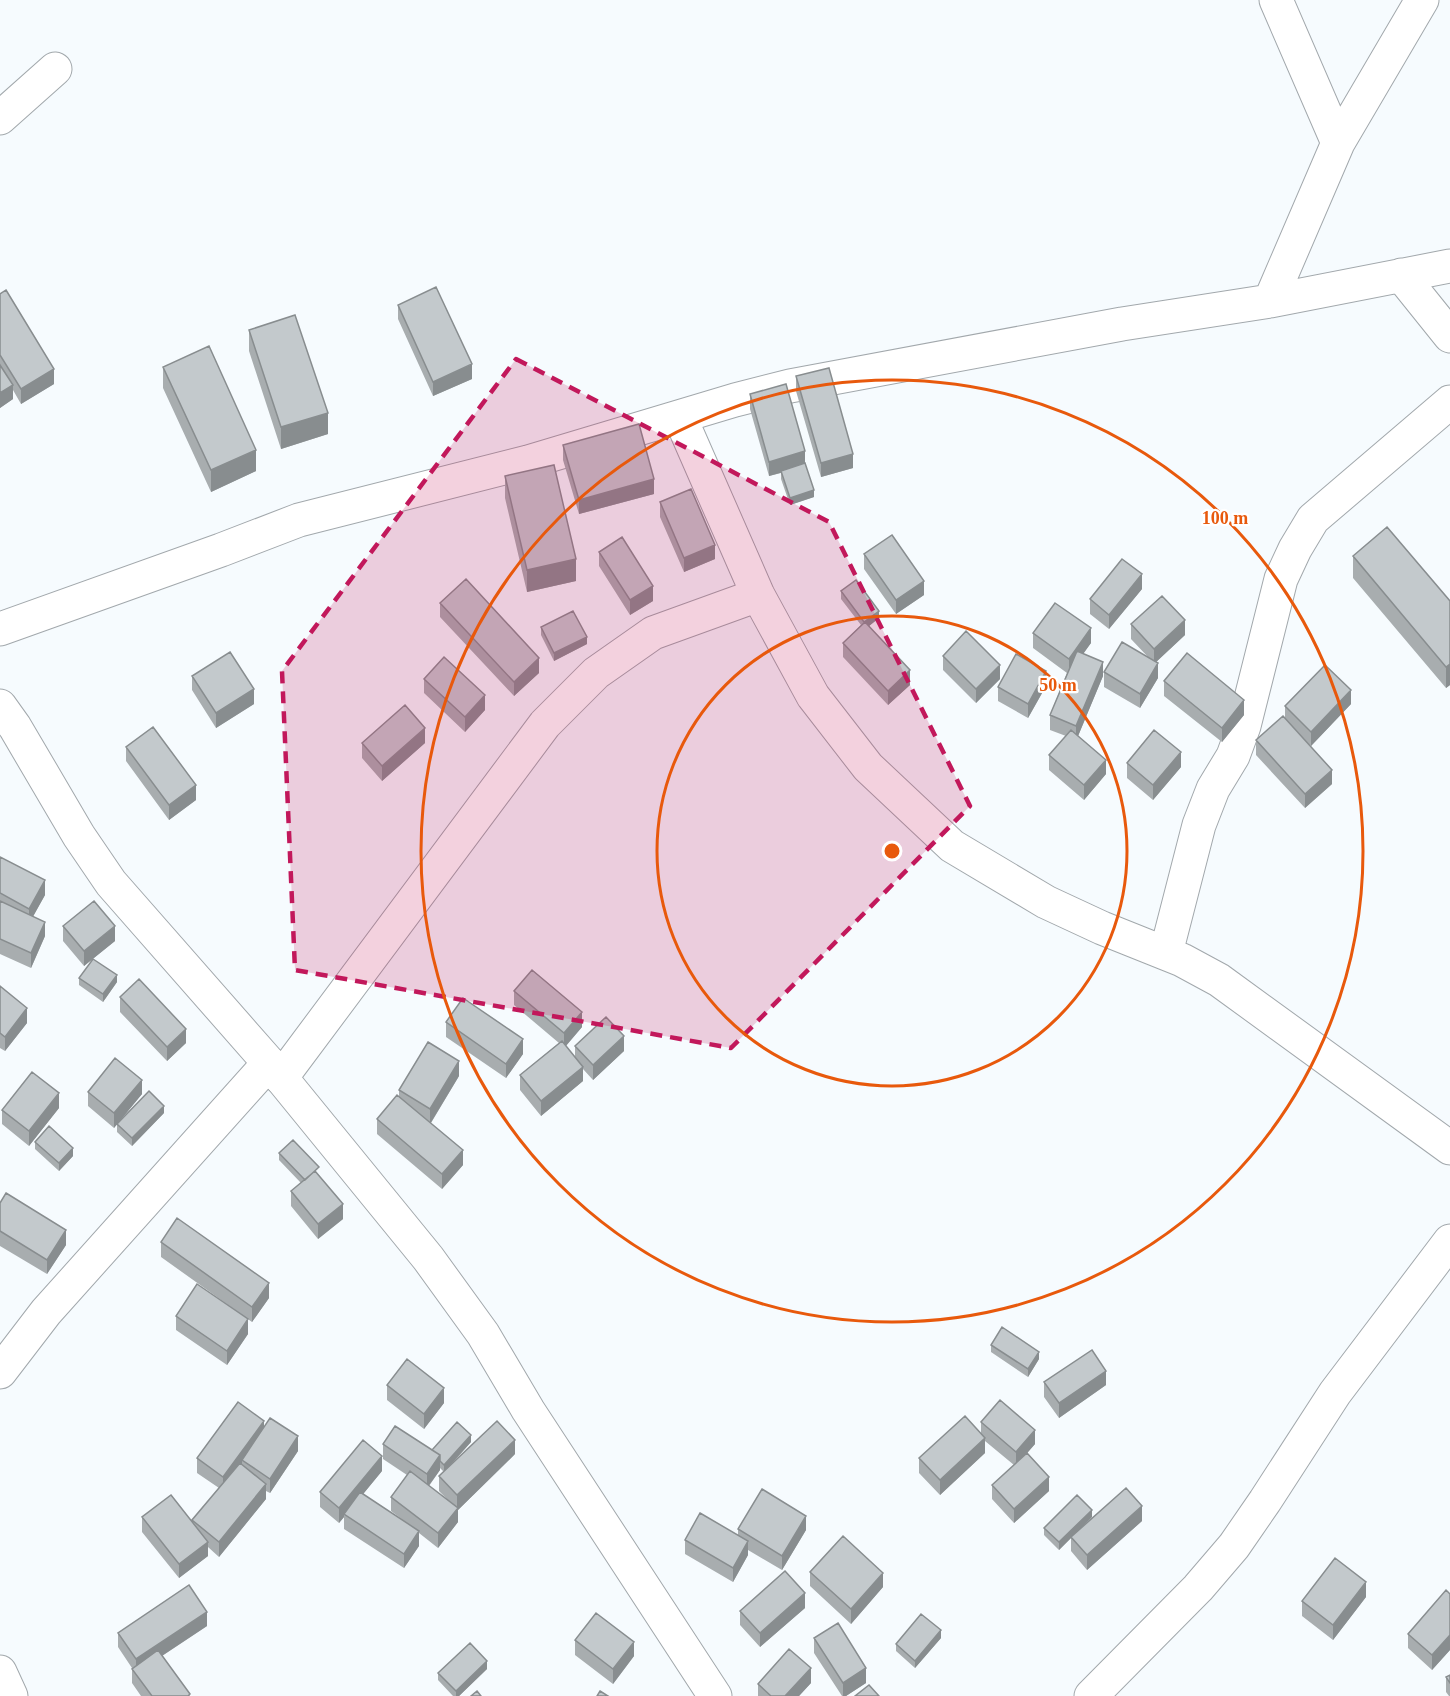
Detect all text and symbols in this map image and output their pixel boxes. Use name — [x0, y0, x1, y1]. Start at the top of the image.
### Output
text: 100 m — [1202, 508, 1248, 528]
text: 50 m — [1039, 675, 1077, 695]
centre of rings — [882, 841, 902, 861]

